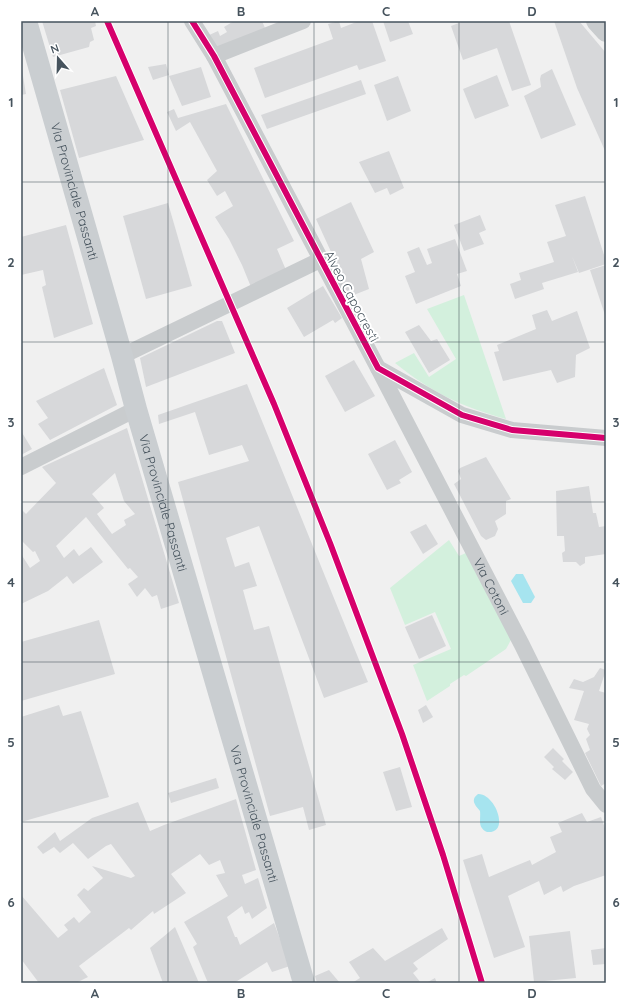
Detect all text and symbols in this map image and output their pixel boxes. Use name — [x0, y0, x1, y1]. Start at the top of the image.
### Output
text: A — [91, 3, 100, 19]
text: B — [237, 3, 245, 19]
text: C — [382, 3, 390, 19]
text: D — [527, 3, 537, 19]
north arrow — [38, 38, 78, 78]
text: N — [48, 41, 61, 57]
text: 1 — [8, 94, 14, 110]
text: 1 — [613, 94, 619, 110]
street label: Via Provinciale Passanti — [47, 121, 102, 262]
street label: Alveo Capocresti — [321, 248, 383, 344]
text: 2 — [7, 254, 15, 270]
text: 2 — [612, 254, 620, 270]
text: 3 — [8, 414, 15, 430]
text: 3 — [613, 414, 620, 430]
street label: Via Provinciale Passanti — [136, 432, 191, 573]
street label: Via Cotoni — [470, 555, 513, 617]
text: 4 — [7, 574, 15, 590]
text: 4 — [612, 574, 620, 590]
text: 5 — [7, 734, 15, 750]
text: 5 — [612, 734, 620, 750]
street label: Via Provinciale Passanti — [227, 743, 282, 884]
text: 6 — [7, 894, 15, 910]
text: 6 — [612, 894, 620, 910]
text: A — [91, 985, 100, 1001]
text: B — [237, 985, 245, 1001]
text: C — [382, 985, 390, 1001]
text: D — [527, 985, 537, 1001]

